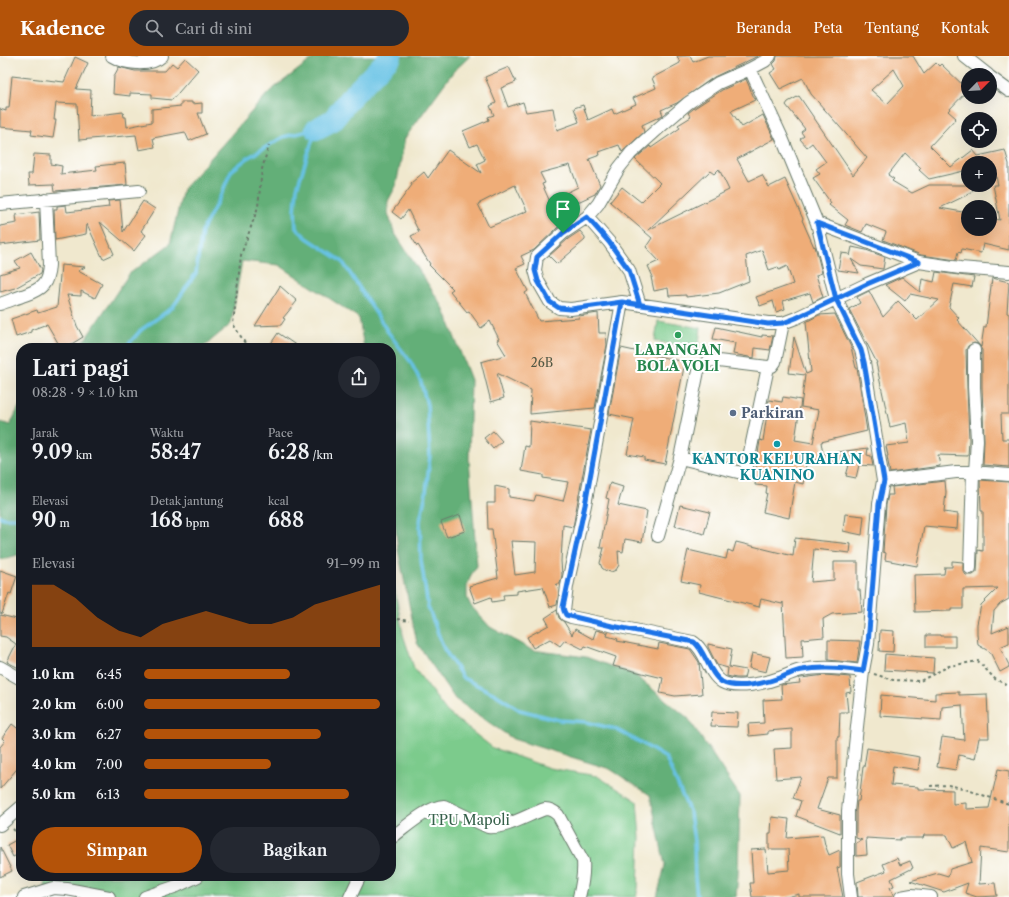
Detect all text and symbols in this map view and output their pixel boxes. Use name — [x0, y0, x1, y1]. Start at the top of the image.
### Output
search box — [129, 10, 409, 46]
text: Kadence — [20, 17, 105, 40]
icon: search — [143, 17, 165, 39]
text: Cari di sini — [175, 19, 252, 38]
text: Beranda — [736, 19, 792, 37]
text: Peta — [814, 19, 843, 37]
text: Tentang — [865, 19, 919, 37]
text: Kontak — [941, 19, 989, 37]
north arrow — [961, 68, 997, 104]
map controls — [961, 68, 997, 236]
button: locate — [961, 112, 997, 148]
button: + — [961, 156, 997, 192]
pin — [546, 192, 580, 233]
icon: arrive — [552, 198, 574, 220]
button: − — [961, 200, 997, 236]
marker: LAPANGAN BOLA VOLI — [673, 330, 683, 340]
place label: LAPANGAN BOLA VOLI — [635, 341, 721, 375]
text: Lari pagi — [32, 355, 129, 382]
house number: 26B — [531, 355, 553, 370]
button: share — [338, 356, 380, 398]
text: 08:28 · 9 × 1.0 km — [32, 384, 138, 400]
place label: Parkiran — [741, 404, 804, 422]
marker: Parkiran — [728, 408, 738, 418]
text: Jarak — [32, 426, 58, 440]
text: Waktu — [150, 426, 184, 440]
text: Pace — [268, 426, 293, 440]
marker: KANTOR KELURAHAN KUANINO — [772, 439, 782, 449]
text: 9.09 — [32, 440, 73, 464]
text: 58:47 — [150, 440, 201, 464]
text: 6:28 — [268, 440, 310, 464]
text: km — [73, 448, 92, 462]
text: /km — [310, 448, 333, 462]
place label: KANTOR KELURAHAN KUANINO — [692, 450, 862, 484]
text: Elevasi — [32, 494, 68, 508]
text: Detak jantung — [150, 494, 223, 508]
text: kcal — [268, 494, 289, 508]
text: 90 — [32, 508, 57, 532]
text: 168 — [150, 508, 183, 532]
text: 688 — [268, 508, 304, 532]
text: m — [57, 516, 70, 530]
text: bpm — [183, 516, 209, 530]
text: Elevasi — [32, 555, 75, 571]
text: 91–99 m — [326, 555, 380, 571]
text: 1.0 km — [32, 666, 74, 682]
text: 6:45 — [96, 666, 122, 682]
text: 2.0 km — [32, 696, 76, 712]
text: 6:00 — [96, 696, 124, 712]
text: 3.0 km — [32, 726, 76, 742]
text: 6:27 — [96, 726, 121, 742]
text: 4.0 km — [32, 756, 76, 772]
text: 7:00 — [96, 756, 123, 772]
text: 5.0 km — [32, 786, 76, 802]
text: 6:13 — [96, 786, 120, 802]
park label: TPU Mapoli — [428, 811, 510, 829]
button: Simpan — [32, 827, 202, 873]
button: Bagikan — [210, 827, 380, 873]

